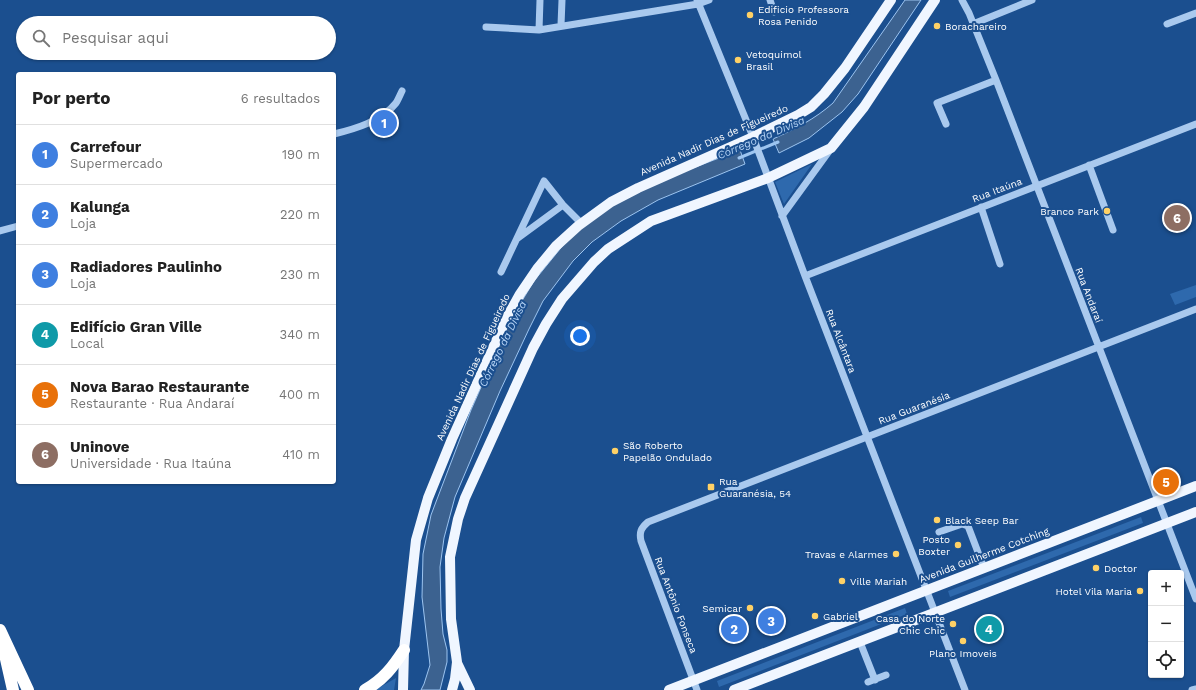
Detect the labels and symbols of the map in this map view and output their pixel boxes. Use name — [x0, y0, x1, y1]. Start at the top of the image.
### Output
place label: Edificio Professora Rosa Penido — [758, 4, 849, 27]
marker: Edificio Professora Rosa Penido — [745, 10, 755, 20]
marker: Borachareiro — [932, 21, 942, 31]
place label: Borachareiro — [945, 21, 1007, 32]
place label: Vetoquimol Brasil — [746, 49, 802, 72]
marker: Vetoquimol Brasil — [733, 55, 743, 65]
street label: Avenida Nadir Dias de Figueiredo — [638, 102, 790, 178]
pin: 1 — [371, 108, 397, 138]
water label: Córrego da Divisa — [715, 114, 807, 162]
street label: Rua Itaúna — [971, 175, 1024, 205]
pin: 6 — [1164, 203, 1190, 233]
place label: Branco Park — [1040, 206, 1099, 217]
marker: Branco Park — [1102, 206, 1112, 216]
street label: Rua Andaraí — [1073, 266, 1105, 324]
street label: Avenida Nadir Dias de Figueiredo — [434, 292, 512, 442]
water label: Córrego da Divisa — [477, 299, 530, 389]
street label: Rua Alcântara — [824, 307, 858, 375]
your location — [570, 326, 590, 346]
street label: Rua Guaranésia — [877, 389, 952, 427]
place label: São Roberto Papelão Ondulado — [623, 440, 712, 463]
marker: São Roberto Papelão Ondulado — [610, 446, 620, 456]
pin: 5 — [1153, 467, 1179, 497]
place label: Rua Guaranésia, 54 — [719, 476, 791, 499]
marker: Rua Guaranésia, 54 — [706, 482, 716, 492]
marker: Black Seep Bar — [932, 515, 942, 525]
place label: Black Seep Bar — [945, 515, 1019, 526]
street label: Avenida Guilherme Cotching — [918, 525, 1051, 585]
place label: Posto Boxter — [918, 534, 950, 557]
marker: Posto Boxter — [953, 540, 963, 550]
place label: Travas e Alarmes — [805, 549, 888, 560]
marker: Travas e Alarmes — [891, 549, 901, 559]
street label: Rua Antônio Fonseca — [653, 555, 700, 655]
marker: Doctor — [1091, 563, 1101, 573]
place label: Doctor — [1104, 563, 1137, 574]
marker: Ville Mariah — [837, 576, 847, 586]
place label: Ville Mariah — [850, 576, 907, 587]
place label: Hotel Vila Maria — [1056, 586, 1132, 597]
marker: Hotel Vila Maria — [1135, 586, 1145, 596]
place label: Semicar — [702, 603, 742, 614]
marker: Semicar — [745, 603, 755, 613]
pin: 3 — [758, 606, 784, 636]
marker: Gabriel — [810, 611, 820, 621]
place label: Gabriel — [823, 611, 858, 622]
place label: Casa do Norte Chic Chic — [876, 613, 945, 636]
pin: 2 — [721, 614, 747, 644]
pin: 4 — [976, 614, 1002, 644]
marker: Casa do Norte Chic Chic — [948, 619, 958, 629]
marker: Plano Imoveis — [958, 636, 968, 646]
place label: Plano Imoveis — [929, 648, 997, 659]

